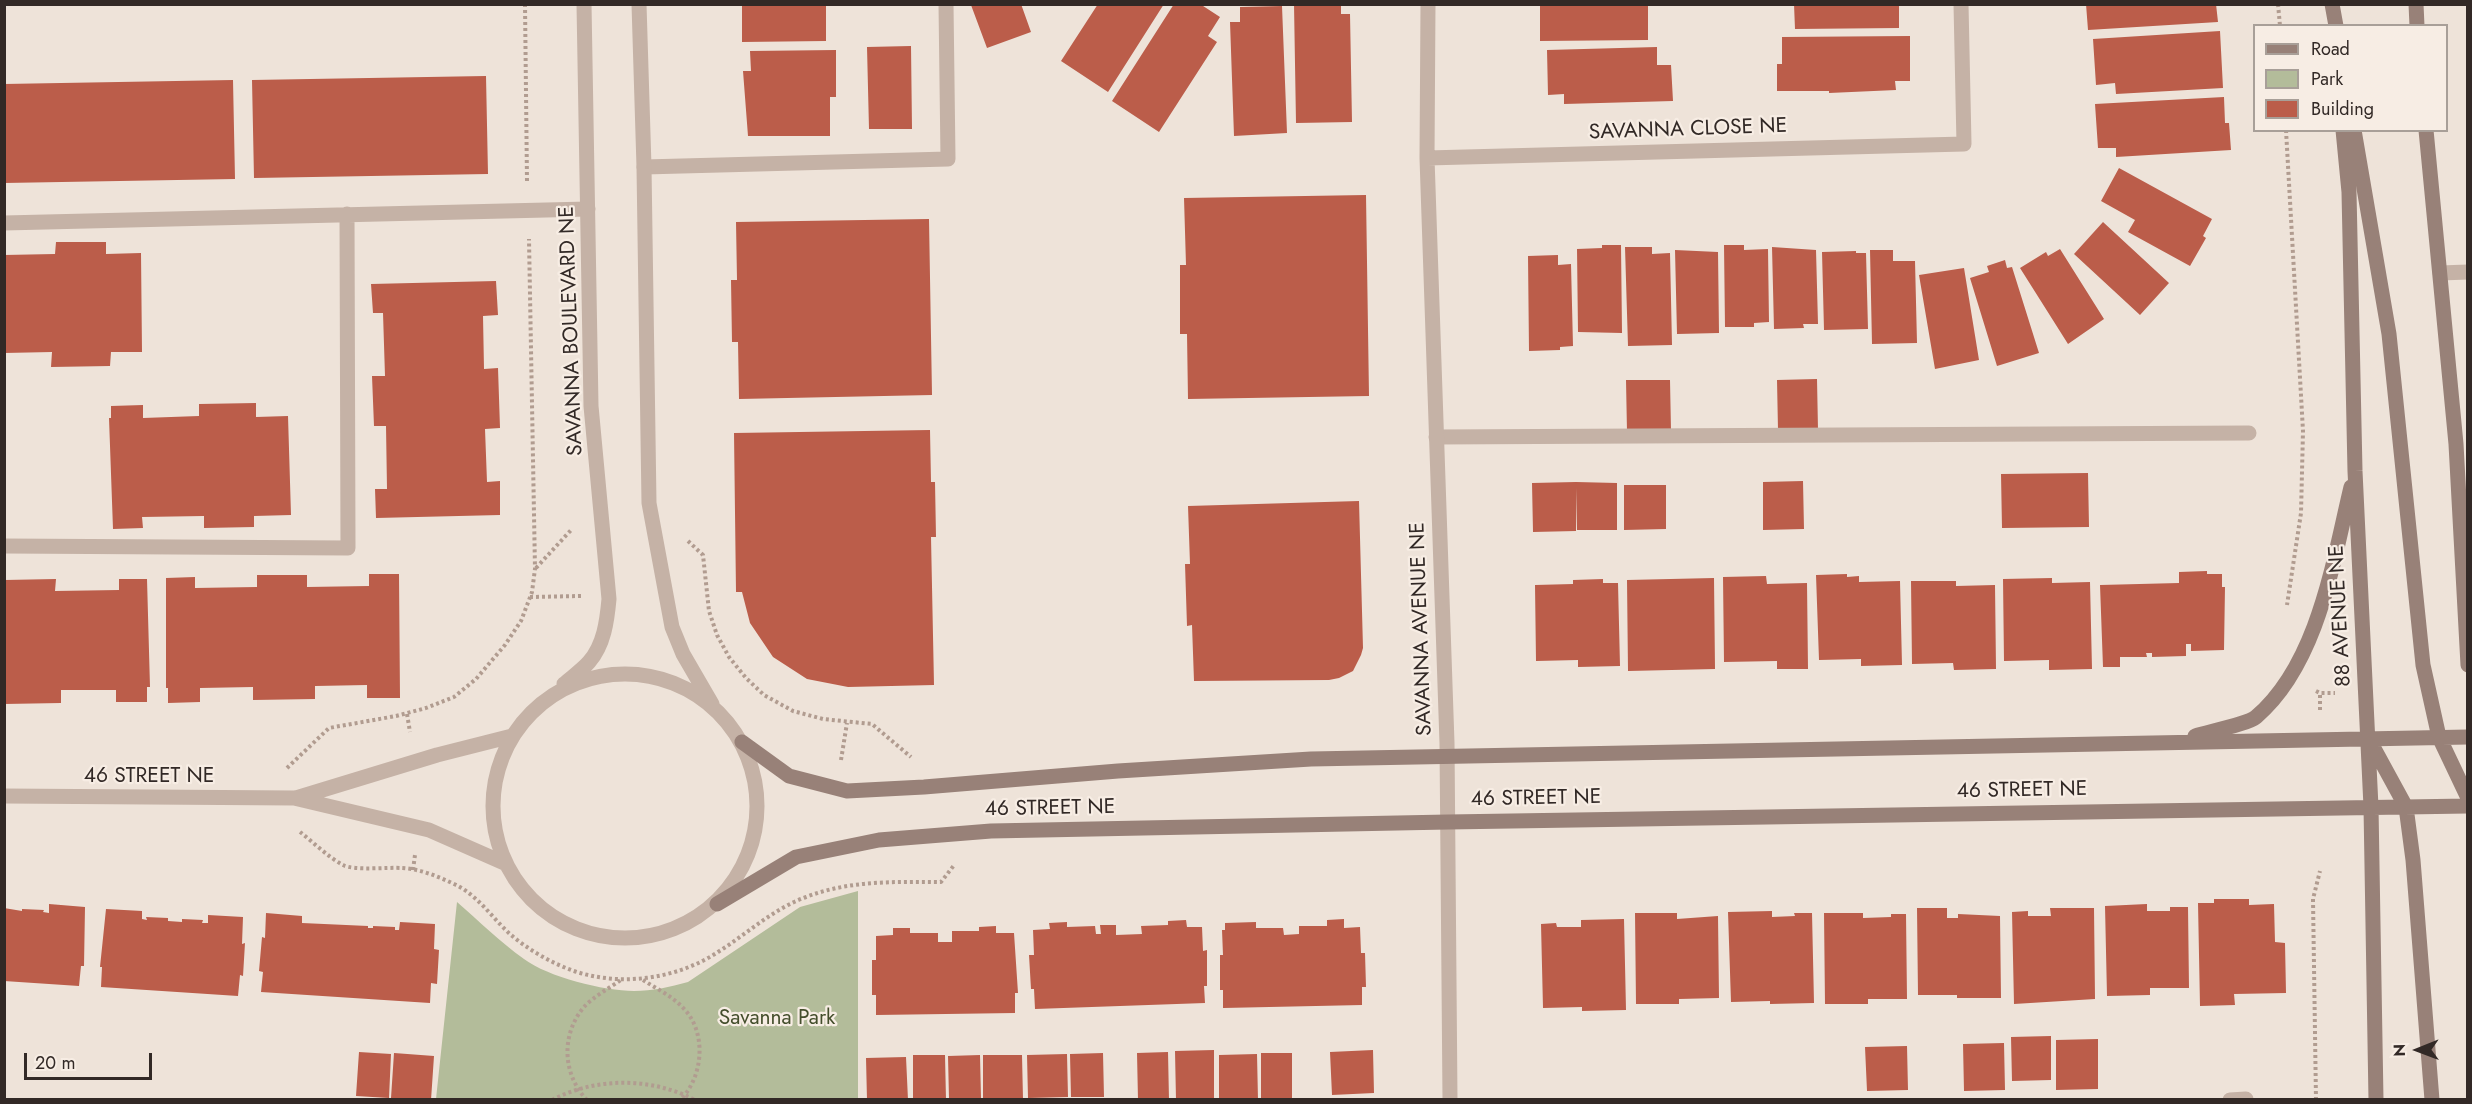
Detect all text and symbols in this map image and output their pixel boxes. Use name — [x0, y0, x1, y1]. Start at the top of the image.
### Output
legend — [2253, 24, 2448, 132]
text: Road — [2311, 36, 2350, 62]
text: Park — [2311, 66, 2343, 92]
text: Building — [2311, 96, 2374, 122]
street label: SAVANNA CLOSE NE — [1588, 114, 1788, 146]
street label: SAVANNA BOULEVARD NE — [555, 206, 589, 456]
street label: SAVANNA AVENUE NE — [1406, 522, 1438, 736]
street label: 88 AVENUE NE — [2325, 545, 2357, 687]
street label: 46 STREET NE — [84, 764, 214, 790]
street label: 46 STREET NE — [1956, 777, 2088, 805]
street label: 46 STREET NE — [1470, 785, 1602, 813]
street label: 46 STREET NE — [984, 795, 1116, 823]
park label: Savanna Park — [719, 1006, 835, 1032]
north arrow — [2388, 1020, 2448, 1080]
scale bar — [27, 1041, 154, 1079]
text: N — [2388, 1044, 2411, 1057]
text: 20 m — [35, 1050, 75, 1076]

